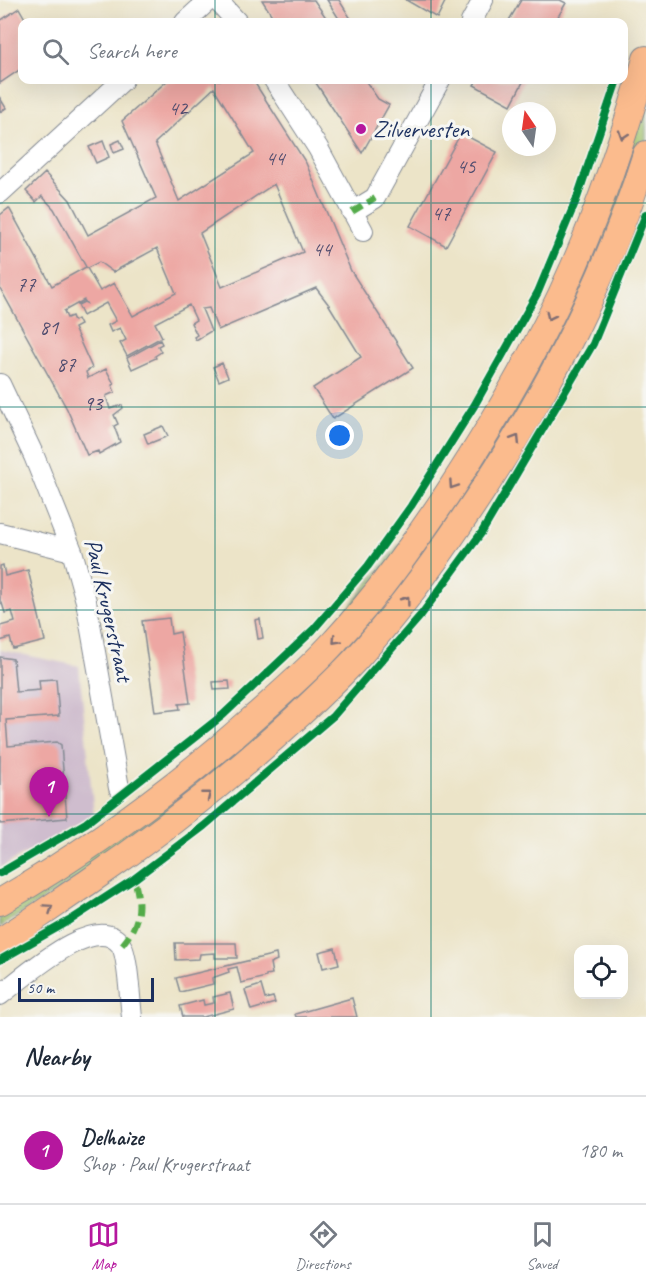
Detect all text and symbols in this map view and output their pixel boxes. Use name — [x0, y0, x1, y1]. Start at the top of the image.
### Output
search box — [18, 18, 628, 84]
icon: search — [39, 35, 72, 68]
text: Search here — [87, 37, 177, 65]
house number: 42 — [169, 95, 189, 121]
north arrow — [502, 102, 556, 156]
place label: Zilvervesten — [373, 114, 470, 144]
marker: Zilvervesten — [354, 122, 368, 136]
one-way arrow — [618, 129, 630, 140]
house number: 44 — [266, 145, 287, 171]
house number: 45 — [457, 153, 477, 179]
house number: 47 — [432, 200, 452, 226]
house number: 44 — [313, 236, 334, 262]
house number: 77 — [17, 271, 37, 297]
one-way arrow — [546, 310, 558, 321]
house number: 81 — [40, 314, 60, 340]
house number: 87 — [57, 351, 77, 377]
house number: 93 — [84, 390, 104, 416]
your location — [325, 421, 354, 450]
one-way arrow — [509, 435, 520, 446]
one-way arrow — [449, 478, 460, 489]
street label: Paul Krugerstraat — [78, 536, 140, 686]
one-way arrow — [398, 595, 409, 606]
one-way arrow — [332, 633, 343, 644]
pin: 1 — [29, 768, 68, 817]
one-way arrow — [200, 791, 211, 802]
one-way arrow — [43, 904, 53, 916]
map controls — [574, 945, 628, 999]
button: locate — [574, 945, 628, 999]
scale bar — [18, 975, 154, 1002]
text: 50 m — [27, 978, 54, 998]
text: Nearby — [24, 1040, 89, 1073]
text: Delhaize — [81, 1124, 143, 1152]
text: 1 — [39, 1138, 48, 1163]
text: 180 m — [579, 1138, 622, 1163]
text: Shop · Paul Krugerstraat — [81, 1152, 250, 1177]
tab: Map — [87, 1218, 120, 1274]
tab: Directions — [295, 1218, 351, 1274]
tab: Saved — [526, 1218, 559, 1274]

